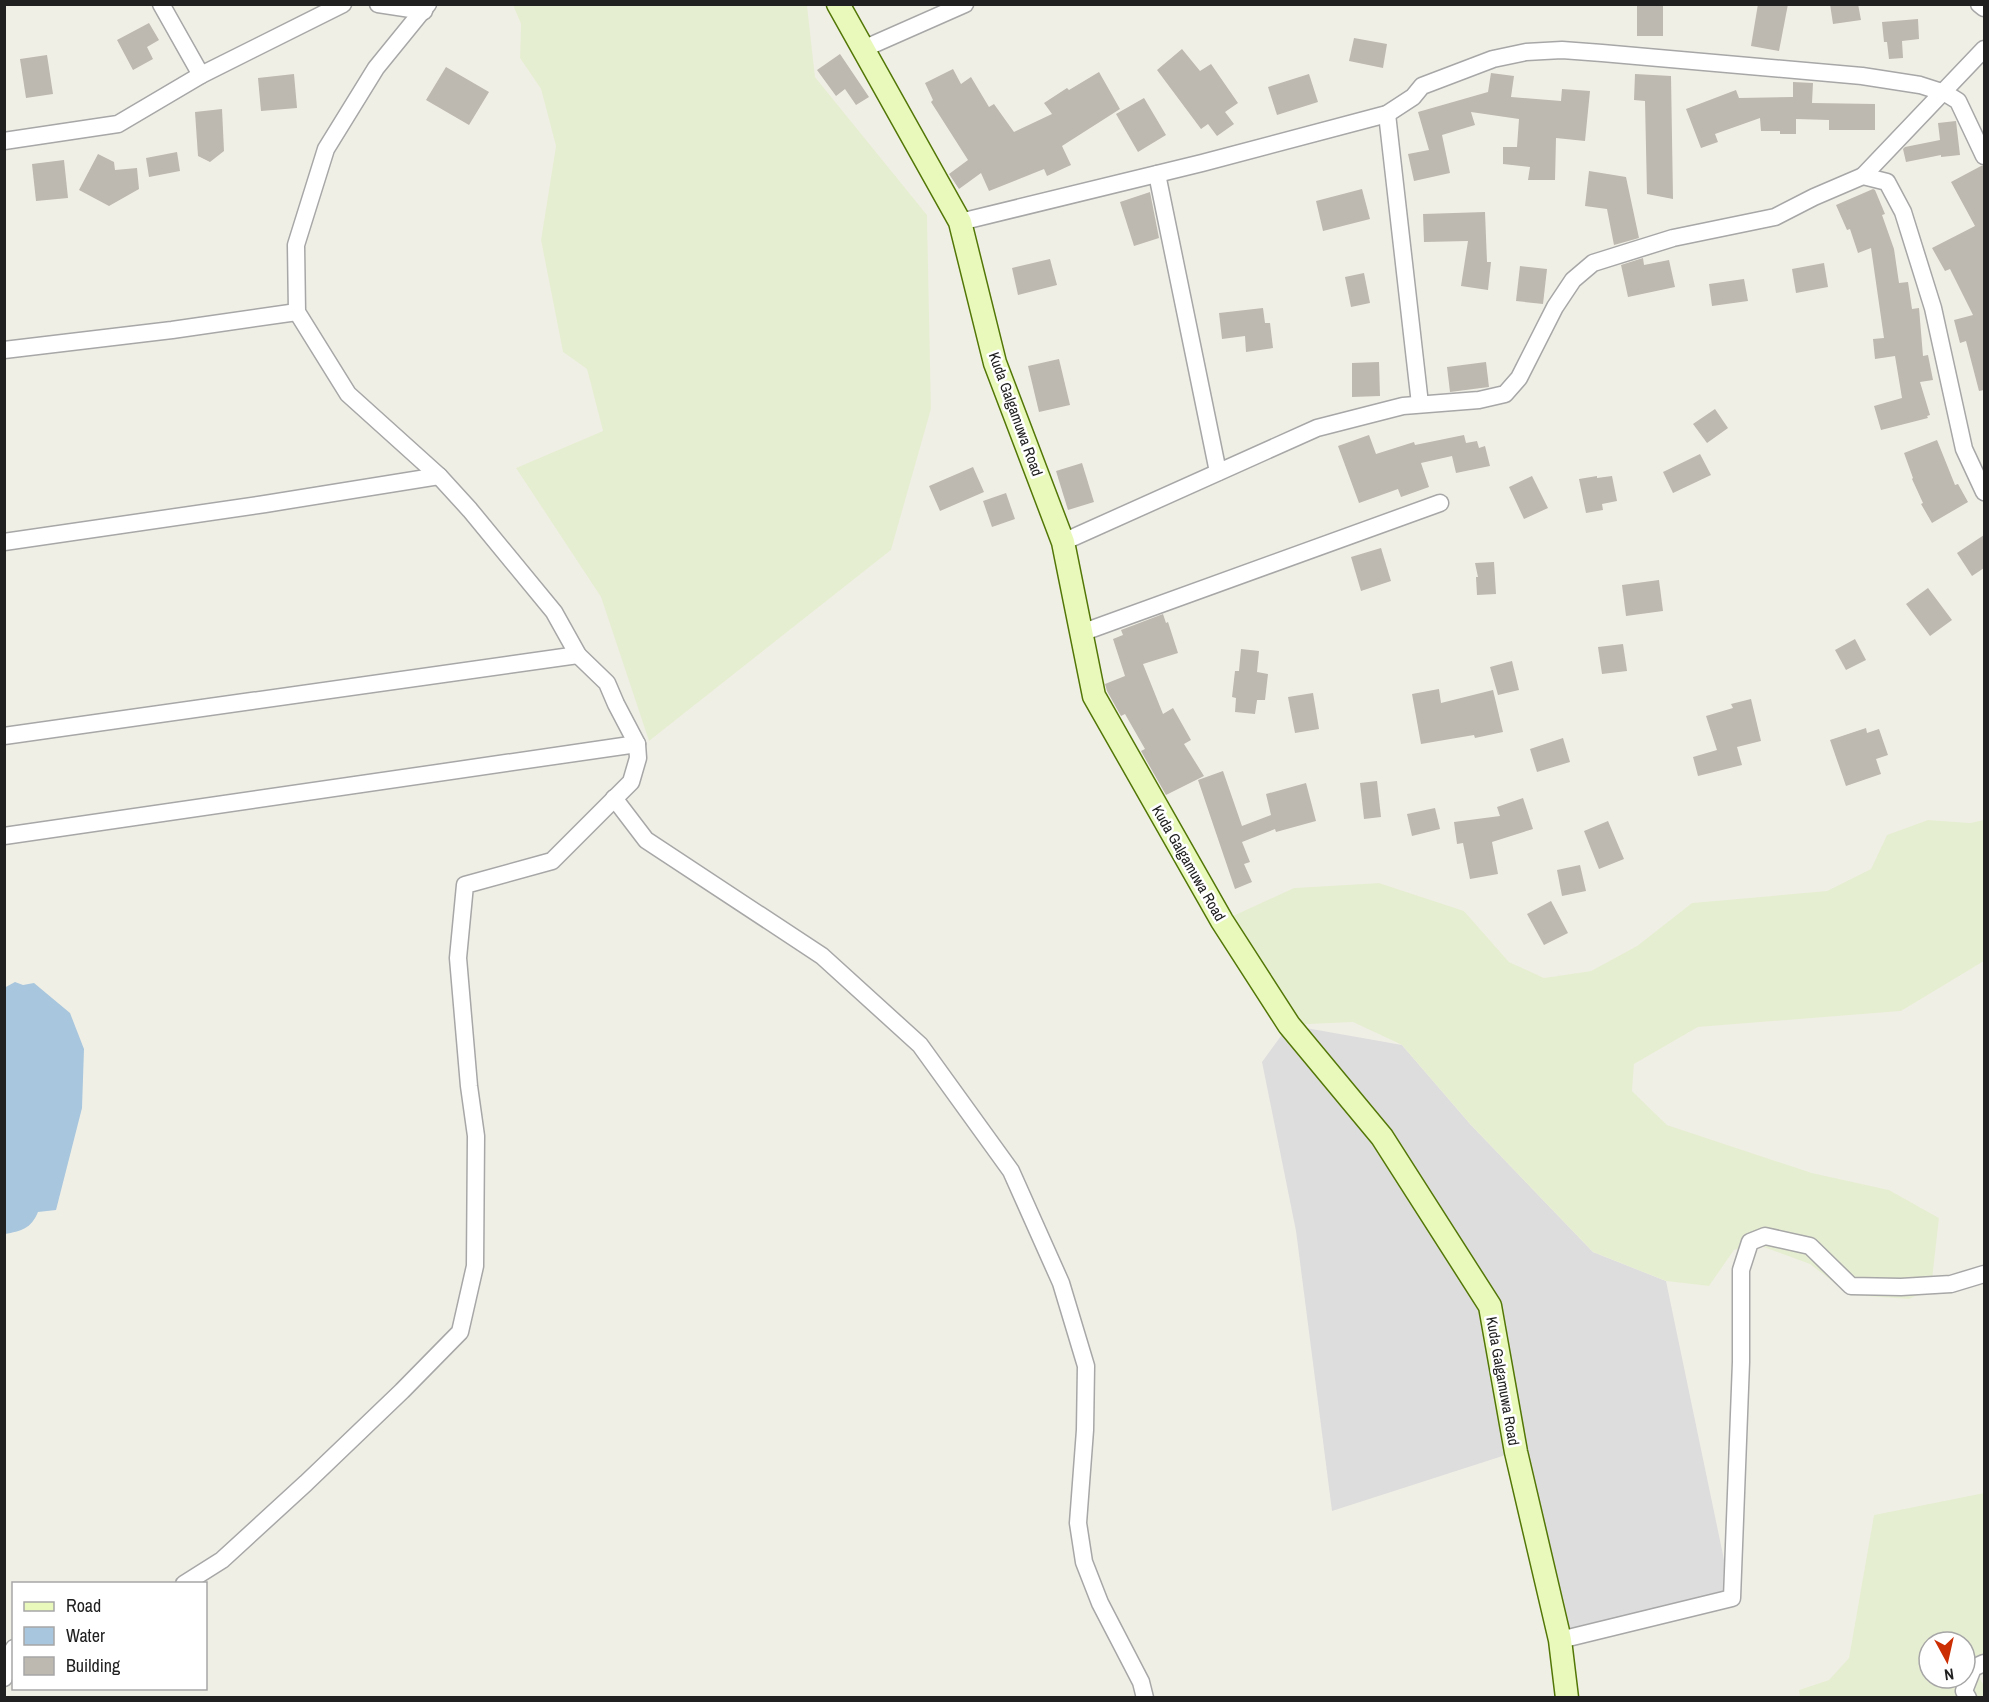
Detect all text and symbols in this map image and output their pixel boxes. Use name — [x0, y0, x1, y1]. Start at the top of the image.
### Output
street label: Kuda Galgamuwa Road — [984, 349, 1048, 479]
street label: Kuda Galgamuwa Road — [1147, 801, 1231, 925]
street label: Kuda Galgamuwa Road — [1481, 1315, 1525, 1447]
legend — [12, 1582, 207, 1690]
text: Road — [66, 1593, 101, 1618]
text: Water — [66, 1623, 105, 1648]
north arrow — [1917, 1630, 1977, 1690]
text: Building — [66, 1653, 121, 1678]
text: N — [1943, 1663, 1955, 1686]

